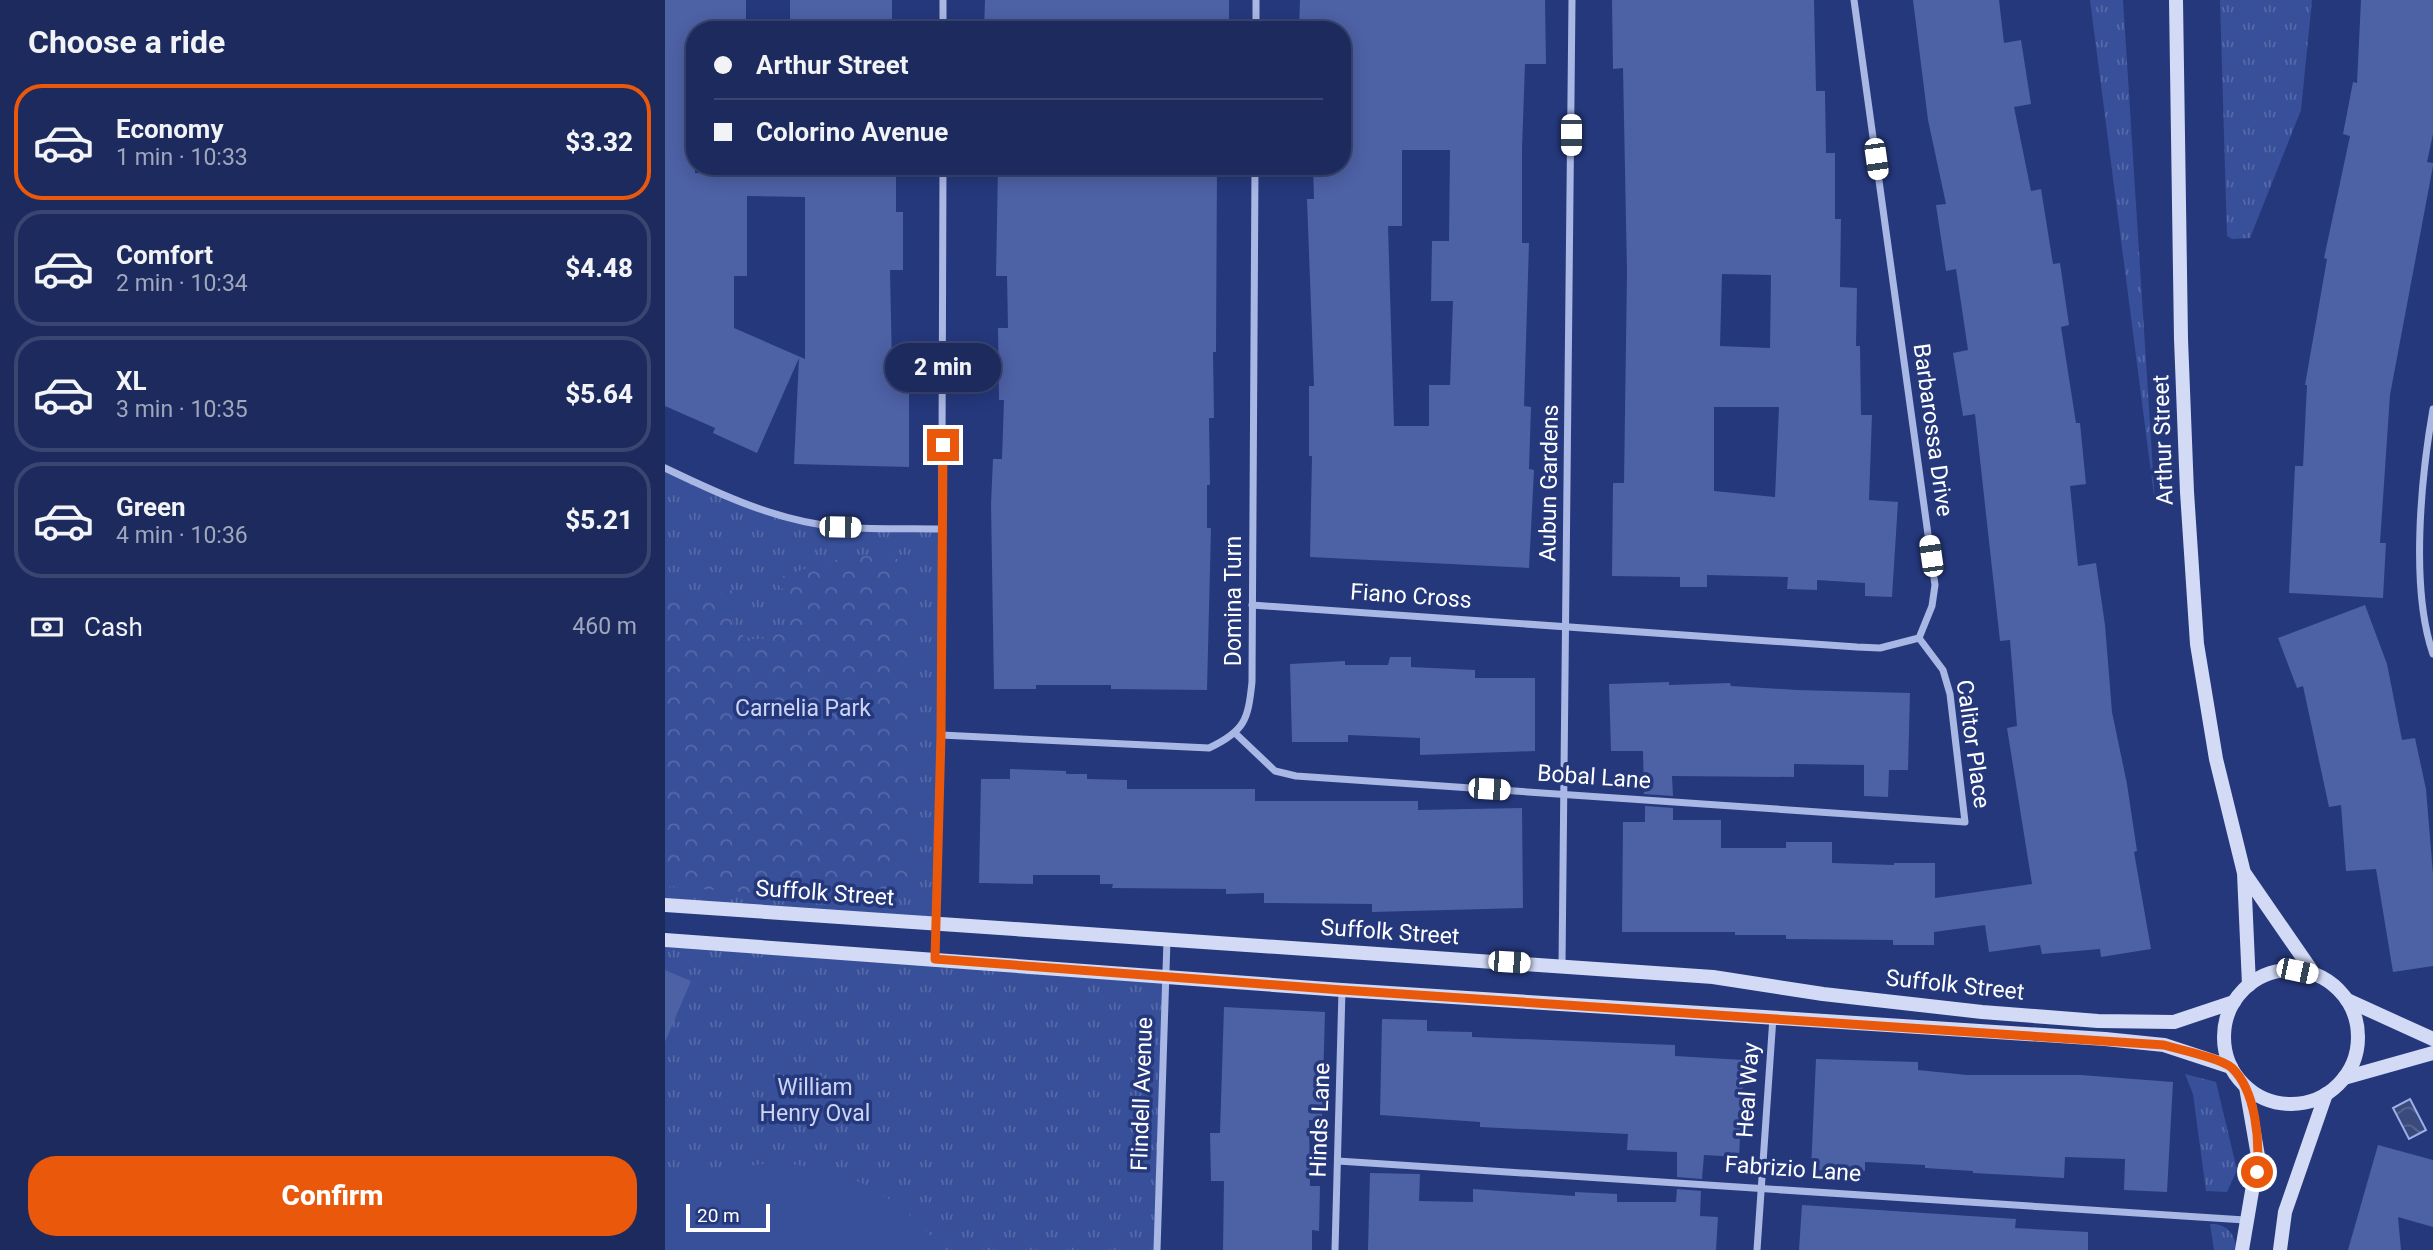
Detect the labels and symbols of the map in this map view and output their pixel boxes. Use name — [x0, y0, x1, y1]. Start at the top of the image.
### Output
car — [1561, 114, 1582, 156]
car — [1863, 137, 1890, 181]
street label: Barbarossa Drive — [1907, 342, 1959, 518]
callout: 2 min — [885, 344, 1001, 392]
street label: Arthur Street — [2147, 374, 2179, 506]
street label: Aubun Gardens — [1534, 404, 1564, 562]
route end — [927, 429, 959, 461]
car — [819, 516, 862, 538]
car — [1918, 534, 1945, 578]
street label: Domina Turn — [1220, 536, 1247, 666]
street label: Fiano Cross — [1349, 578, 1473, 614]
street label: Calitor Place — [1951, 678, 1995, 810]
park label: Carnelia Park — [735, 695, 871, 722]
street label: Bobal Lane — [1536, 760, 1652, 794]
car — [1468, 777, 1511, 801]
street label: Suffolk Street — [755, 875, 895, 911]
street label: Suffolk Street — [1320, 914, 1460, 950]
car — [1488, 950, 1531, 974]
car — [2275, 956, 2320, 986]
street label: Suffolk Street — [1884, 964, 2026, 1006]
street label: Flindell Avenue — [1126, 1017, 1158, 1171]
street label: Heal Way — [1731, 1041, 1765, 1139]
street label: Hinds Lane — [1305, 1062, 1335, 1178]
park label: William Henry Oval — [760, 1074, 870, 1127]
street label: Fabrizio Lane — [1724, 1151, 1862, 1187]
route start — [2241, 1156, 2273, 1188]
scale bar — [686, 1201, 770, 1233]

